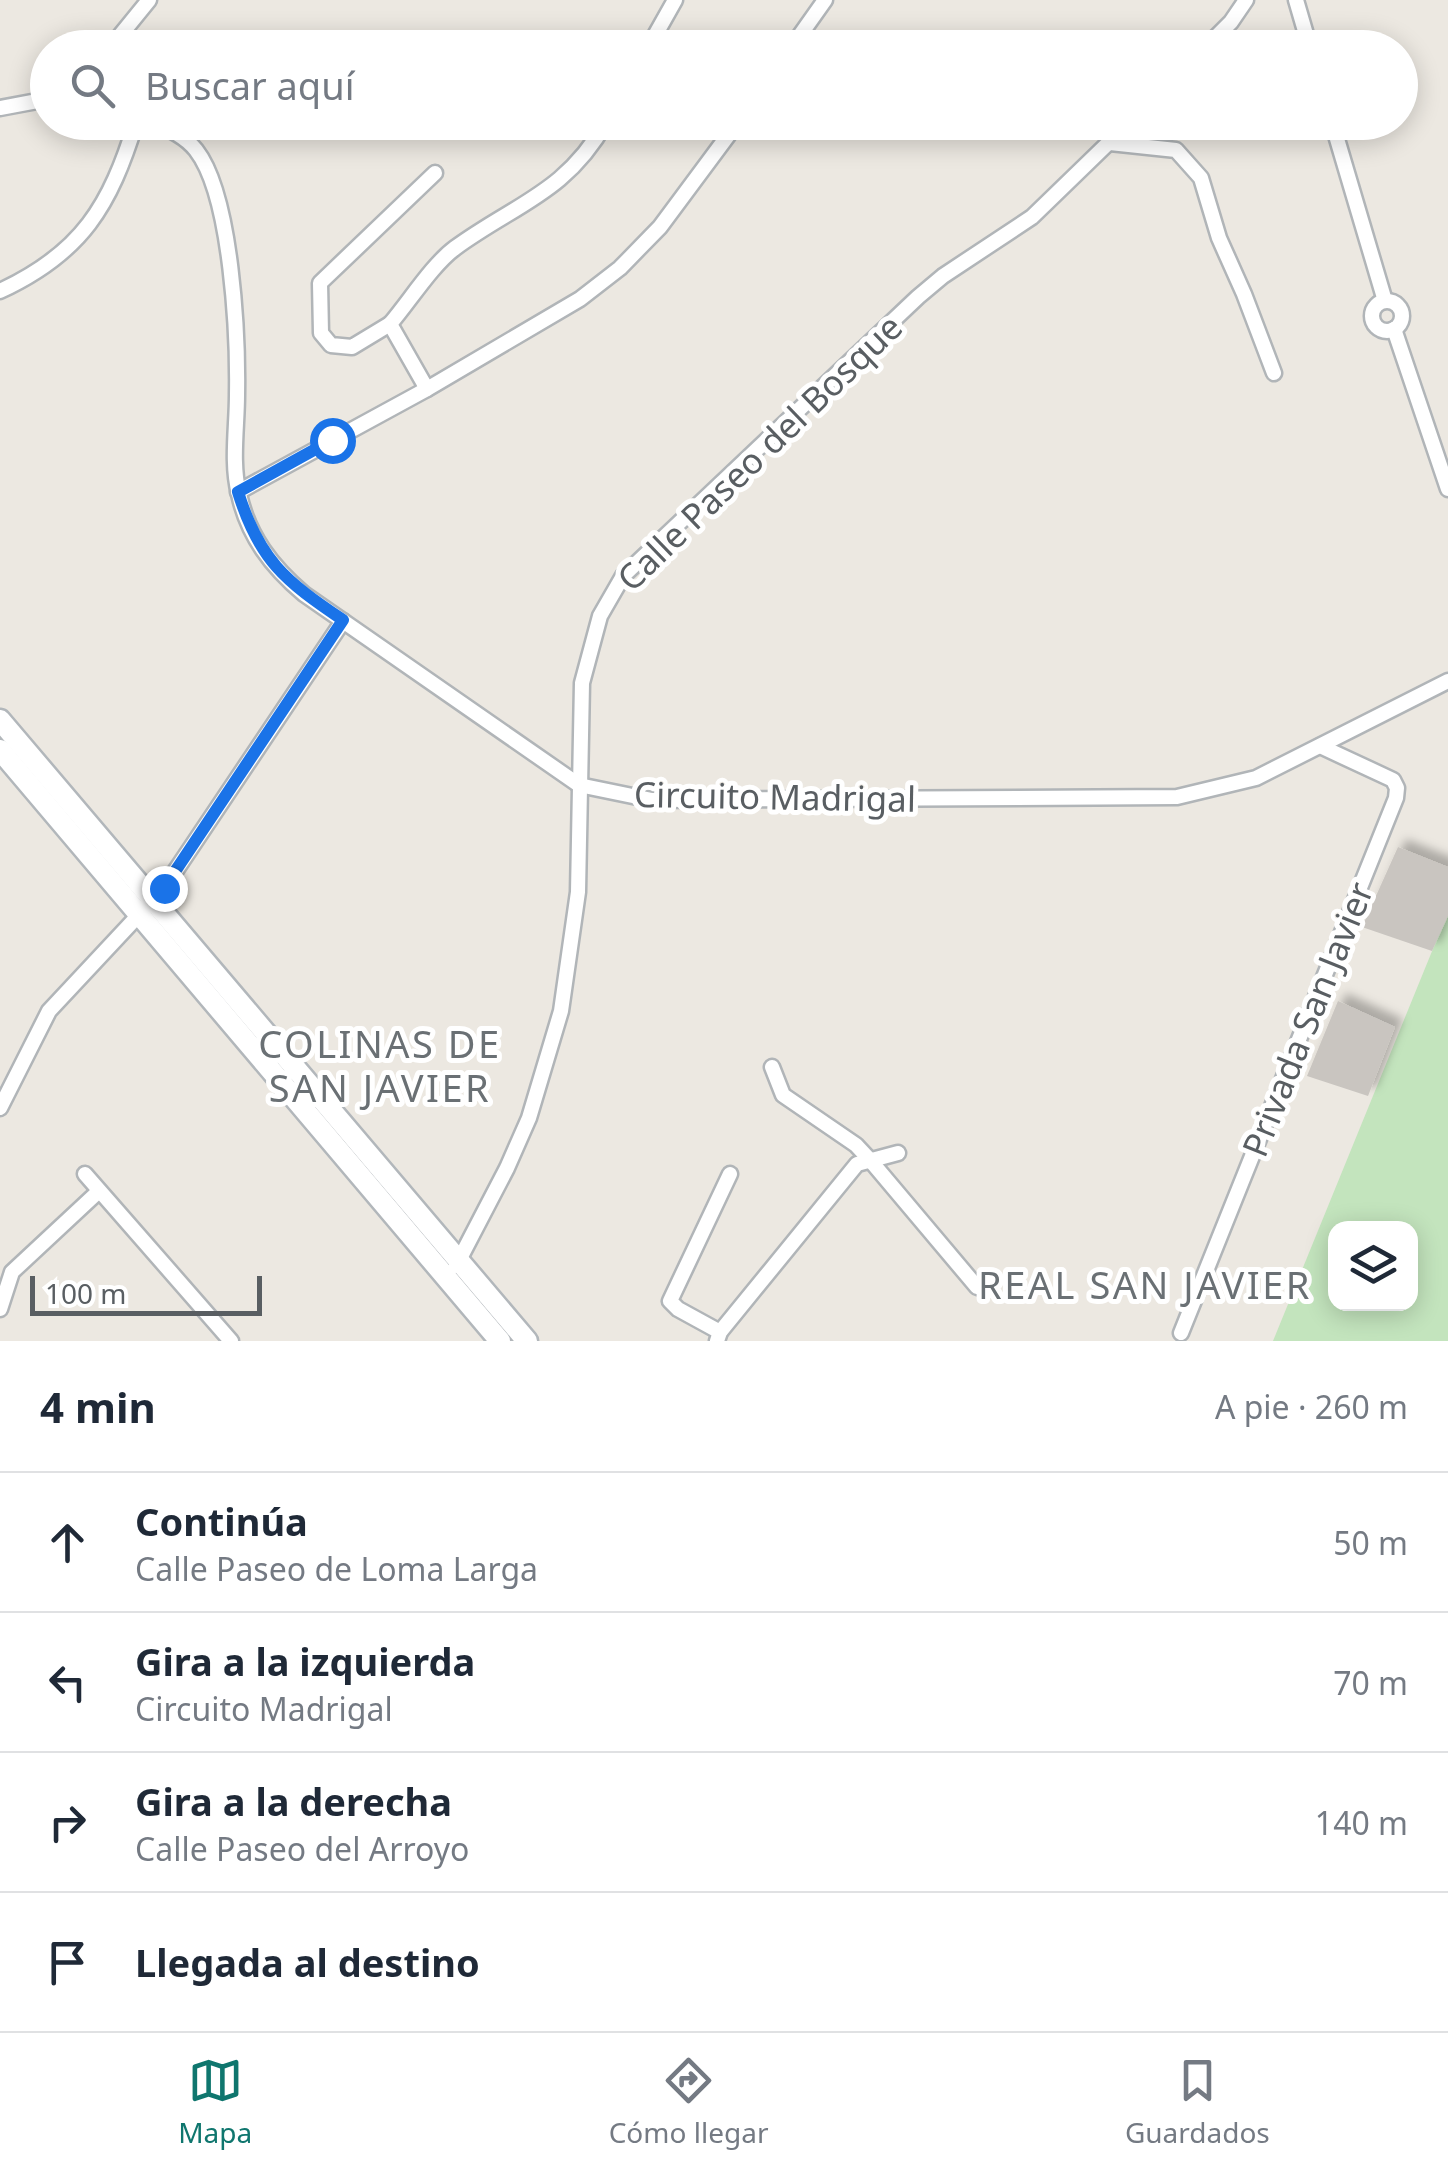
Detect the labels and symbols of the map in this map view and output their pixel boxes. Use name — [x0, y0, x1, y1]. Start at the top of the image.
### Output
street label: Calle Paseo del Bosque — [606, 303, 912, 601]
route start — [310, 418, 356, 464]
street label: Circuito Madrigal — [634, 770, 916, 822]
route end — [142, 866, 188, 912]
street label: Privada San Javier — [1230, 875, 1384, 1163]
district label: COLINAS DE SAN JAVIER — [258, 1017, 502, 1113]
district label: REAL SAN JAVIER — [978, 1258, 1312, 1310]
scale bar — [30, 1271, 262, 1316]

